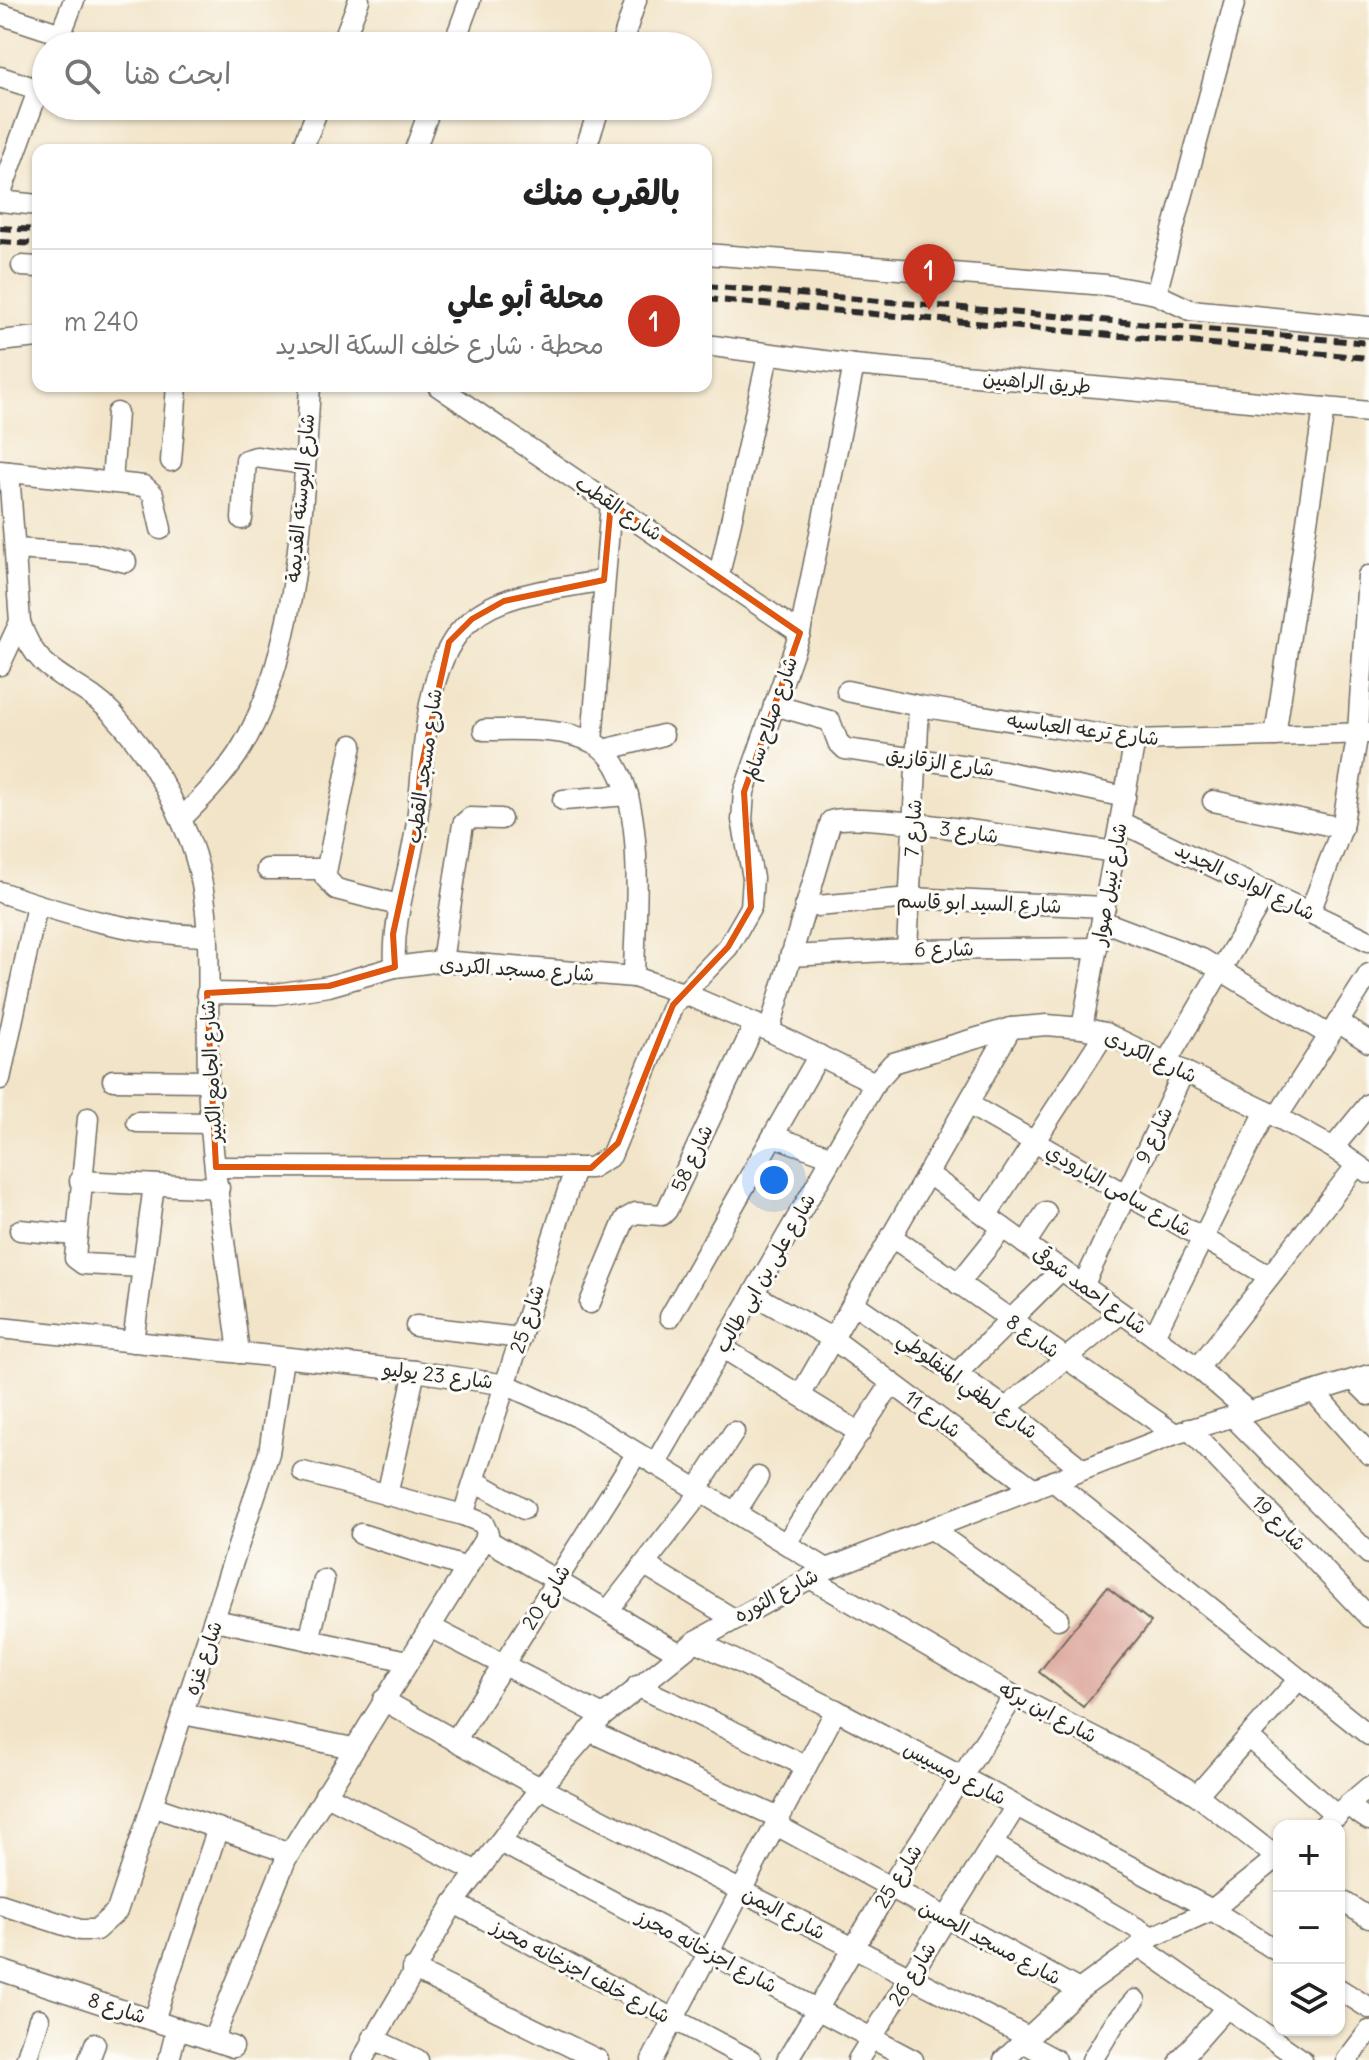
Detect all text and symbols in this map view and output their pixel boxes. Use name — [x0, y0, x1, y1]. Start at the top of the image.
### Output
search box — [32, 32, 712, 120]
icon: search — [60, 54, 104, 98]
text: ابحث هنا — [124, 54, 231, 92]
text: بالقرب منك — [523, 171, 680, 214]
pin: 1 — [903, 244, 955, 310]
text: محلة أبو علي — [447, 278, 604, 316]
text: 240 m — [64, 305, 139, 338]
text: 1 — [649, 305, 659, 338]
text: محطة · شارع خلف السكة الحديد — [275, 328, 604, 361]
street label: طريق الراهبين — [982, 364, 1092, 399]
street label: شارع البوسته القديمة — [280, 412, 321, 584]
street label: شارع القطب — [570, 469, 668, 548]
street label: شارع صلاح سالم — [737, 653, 805, 784]
street label: شارع مسجد القطب — [400, 687, 449, 845]
street label: شارع ترعه العباسيه — [1005, 707, 1161, 752]
street label: شارع الزقازيق — [884, 742, 996, 783]
street label: شارع 7 — [899, 798, 928, 858]
street label: شارع 3 — [938, 815, 1000, 850]
street label: شارع نبيل صوار — [1085, 821, 1134, 949]
street label: شارع الوادى الجديد — [1170, 836, 1319, 927]
street label: شارع السيد ابو قاسم — [896, 887, 1062, 921]
street label: شارع 6 — [914, 935, 974, 964]
street label: شارع مسجد الكردى — [439, 951, 595, 988]
street label: شارع الجامع الكبير — [194, 999, 230, 1145]
street label: شارع الكردى — [1100, 1023, 1201, 1090]
street label: شارع 9 — [1130, 1103, 1179, 1168]
street label: شارع 58 — [665, 1120, 720, 1196]
street label: شارع سامى البارودي — [1040, 1138, 1197, 1244]
your location — [754, 1160, 794, 1200]
street label: شارع على بن ابى طالب — [709, 1189, 822, 1358]
street label: شارع احمد شوقى — [1027, 1240, 1152, 1341]
street label: شارع 25 — [504, 1281, 551, 1357]
street label: شارع 8 — [1001, 1308, 1065, 1365]
street label: شارع لطفي المنفلوطي — [890, 1325, 1043, 1449]
street label: شارع 23 يوليو — [380, 1355, 495, 1396]
street label: شارع 11 — [899, 1384, 966, 1444]
street label: شارع 19 — [1245, 1490, 1312, 1557]
street label: شارع 20 — [516, 1560, 577, 1635]
street label: شارع الثوره — [729, 1562, 823, 1629]
street label: شارع غزه — [178, 1617, 229, 1699]
street label: شارع ابن بركه — [994, 1675, 1102, 1750]
street label: شارع رمسيس — [899, 1735, 1011, 1812]
map controls — [1273, 1820, 1345, 2036]
button: + — [1273, 1820, 1345, 1892]
street label: شارع 25 — [868, 1839, 929, 1913]
street label: شارع اليمن — [738, 1880, 830, 1947]
button: − — [1273, 1892, 1345, 1964]
street label: شارع مسجد الحسن — [914, 1894, 1066, 1991]
street label: شارع اجزخانه محرز — [630, 1902, 782, 2000]
street label: شارع خلف اجزخانه محرز — [485, 1912, 675, 2030]
street label: شارع 26 — [882, 1937, 943, 2011]
button: layers — [1273, 1964, 1345, 2036]
street label: شارع 8 — [84, 1986, 149, 2031]

